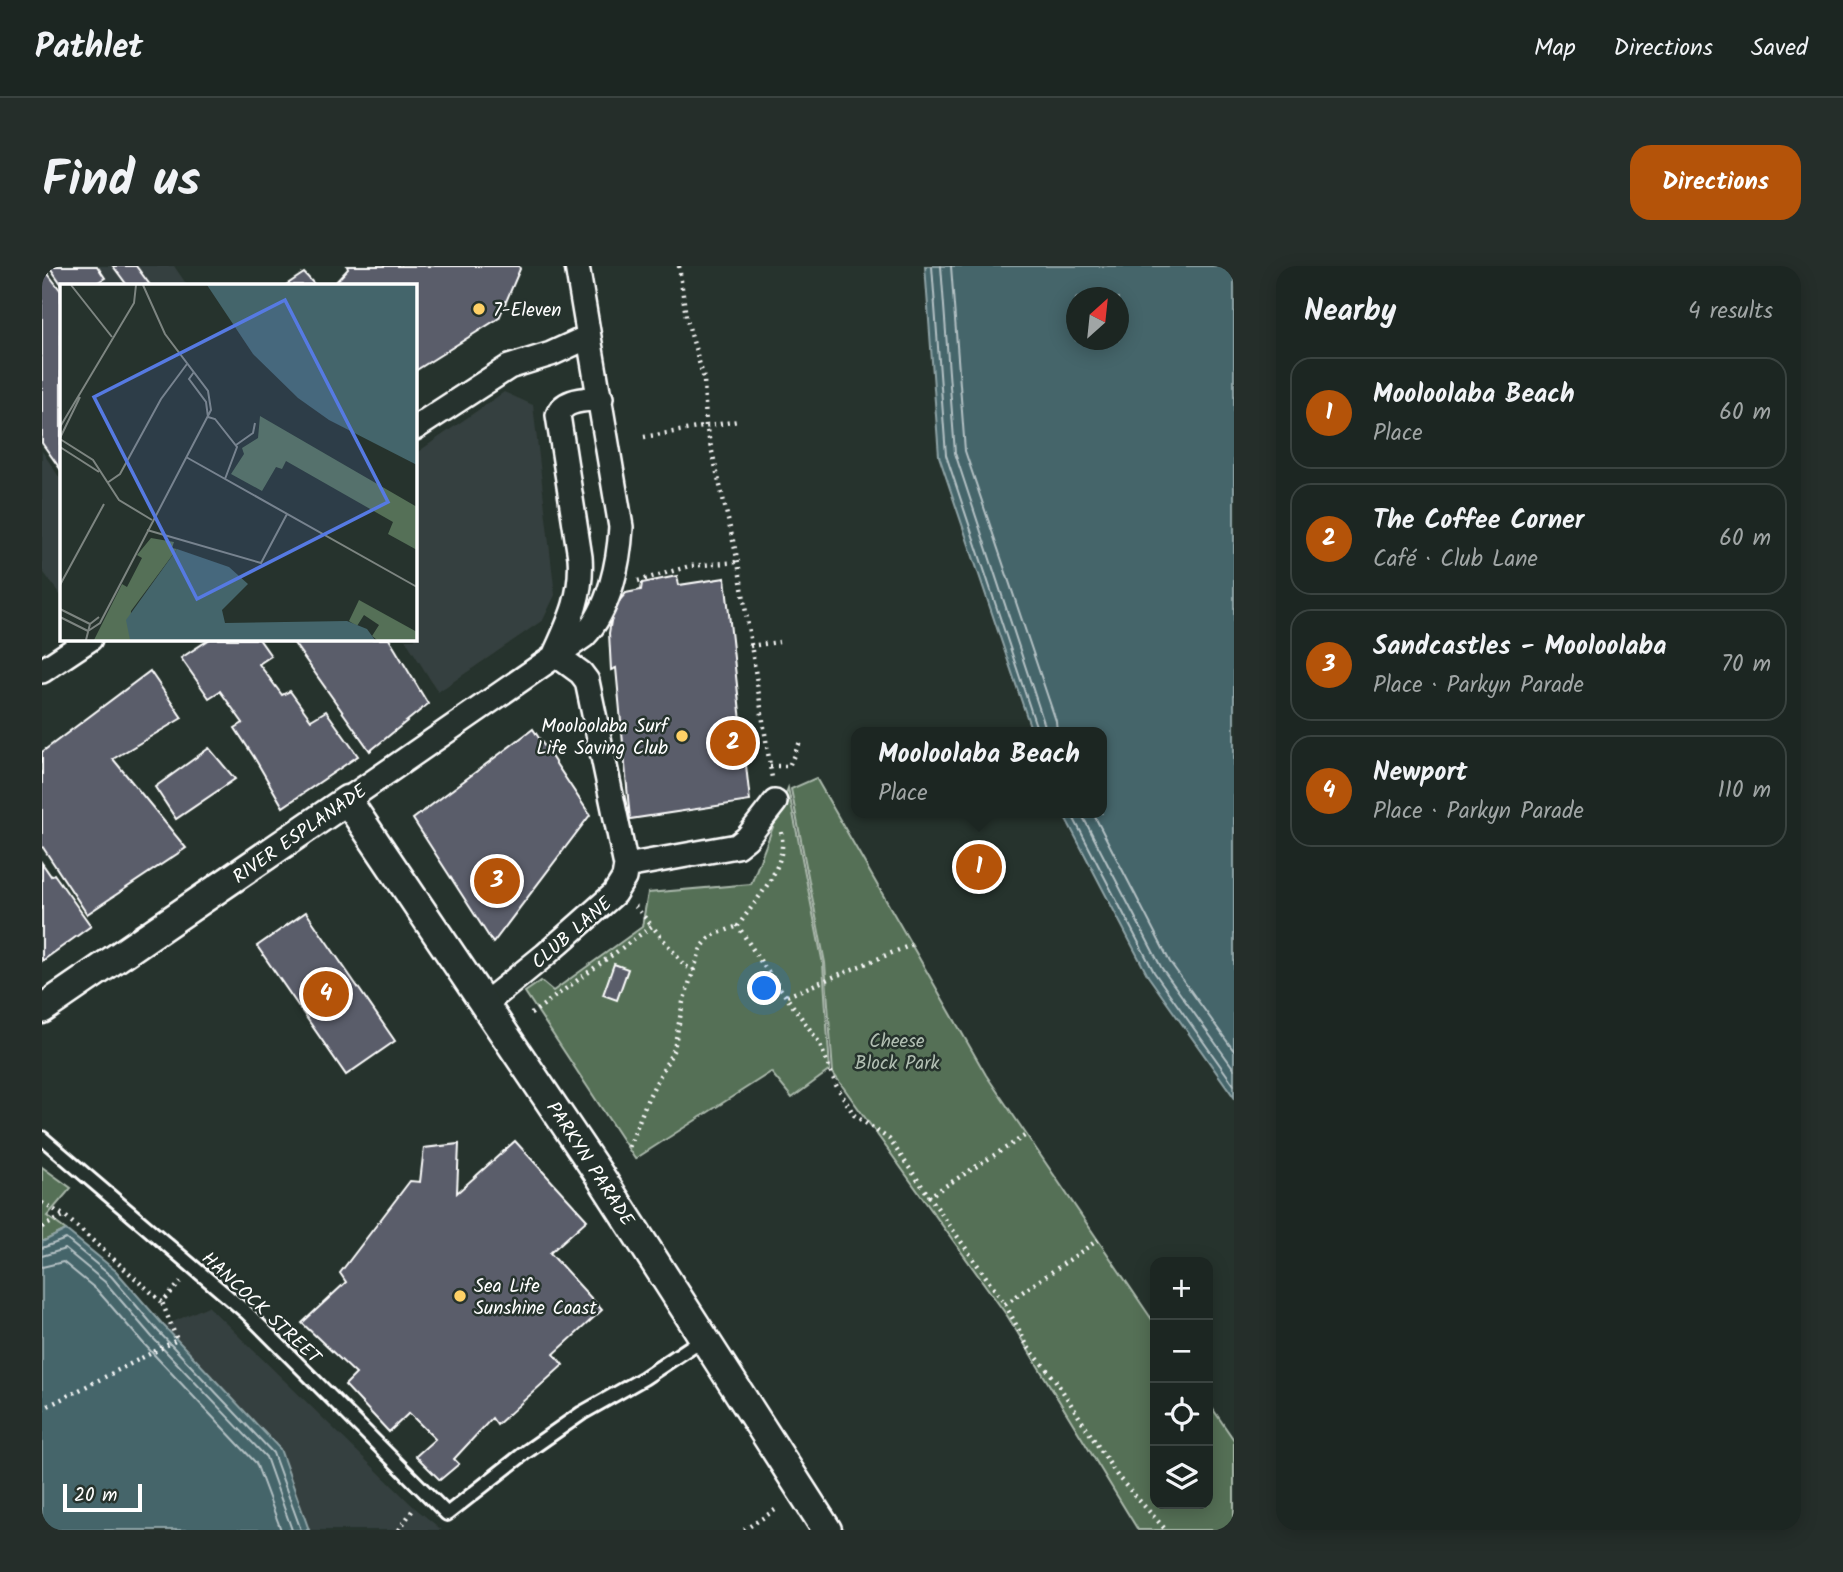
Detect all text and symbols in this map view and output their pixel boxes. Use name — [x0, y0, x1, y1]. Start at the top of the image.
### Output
text: Pathlet — [35, 22, 143, 75]
text: Map — [1534, 29, 1576, 68]
text: Directions — [1614, 29, 1713, 68]
text: Saved — [1751, 29, 1808, 68]
text: Find us — [42, 143, 200, 221]
button: Directions — [1630, 145, 1801, 220]
inset map — [60, 284, 416, 640]
north arrow — [1066, 287, 1129, 350]
text: Nearby — [1304, 288, 1396, 336]
text: 4 results — [1688, 294, 1773, 330]
place label: 7-Eleven — [493, 296, 562, 326]
marker: 7-Eleven — [471, 301, 487, 317]
text: Mooloolaba Beach — [1373, 374, 1575, 416]
text: 1 — [1326, 395, 1332, 431]
text: 60 m — [1719, 395, 1771, 431]
text: Place — [1373, 416, 1423, 452]
text: The Coffee Corner — [1373, 500, 1584, 542]
text: 2 — [1322, 521, 1336, 557]
text: 60 m — [1719, 521, 1771, 557]
text: Café · Club Lane — [1373, 542, 1538, 578]
text: Sandcastles - Mooloolaba — [1373, 626, 1667, 668]
text: 3 — [1323, 647, 1335, 683]
text: 70 m — [1721, 647, 1771, 683]
text: Place · Parkyn Parade — [1373, 668, 1584, 704]
place label: Mooloolaba Surf Life Saving Club — [536, 712, 670, 764]
pin: 2 — [710, 717, 756, 769]
popup — [851, 727, 1107, 818]
marker: Mooloolaba Surf Life Saving Club — [674, 728, 690, 744]
text: Mooloolaba Beach — [878, 734, 1080, 776]
text: Newport — [1373, 752, 1468, 794]
text: 4 — [1323, 773, 1335, 809]
text: 110 m — [1718, 773, 1771, 809]
street label: RIVER ESPLANADE — [227, 776, 374, 892]
text: Place — [878, 776, 928, 812]
text: Place · Parkyn Parade — [1373, 794, 1584, 830]
pin: 1 — [956, 841, 1002, 893]
pin: 3 — [474, 855, 520, 907]
street label: CLUB LANE — [525, 889, 620, 977]
pin: 4 — [303, 968, 349, 1020]
your location — [747, 971, 781, 1005]
park label: Cheese Block Park — [855, 1027, 939, 1079]
street label: PARKYN PARADE — [538, 1096, 641, 1233]
street label: HANCOCK STREET — [194, 1245, 329, 1373]
map controls — [1150, 1257, 1213, 1509]
button: + — [1150, 1257, 1213, 1320]
place label: Sea Life Sunshine Coast — [474, 1272, 597, 1324]
marker: Sea Life Sunshine Coast — [452, 1288, 468, 1304]
button: − — [1150, 1320, 1213, 1383]
button: locate — [1150, 1383, 1213, 1446]
button: layers — [1150, 1446, 1213, 1509]
scale bar — [63, 1481, 142, 1513]
text: 20 m — [74, 1481, 117, 1511]

